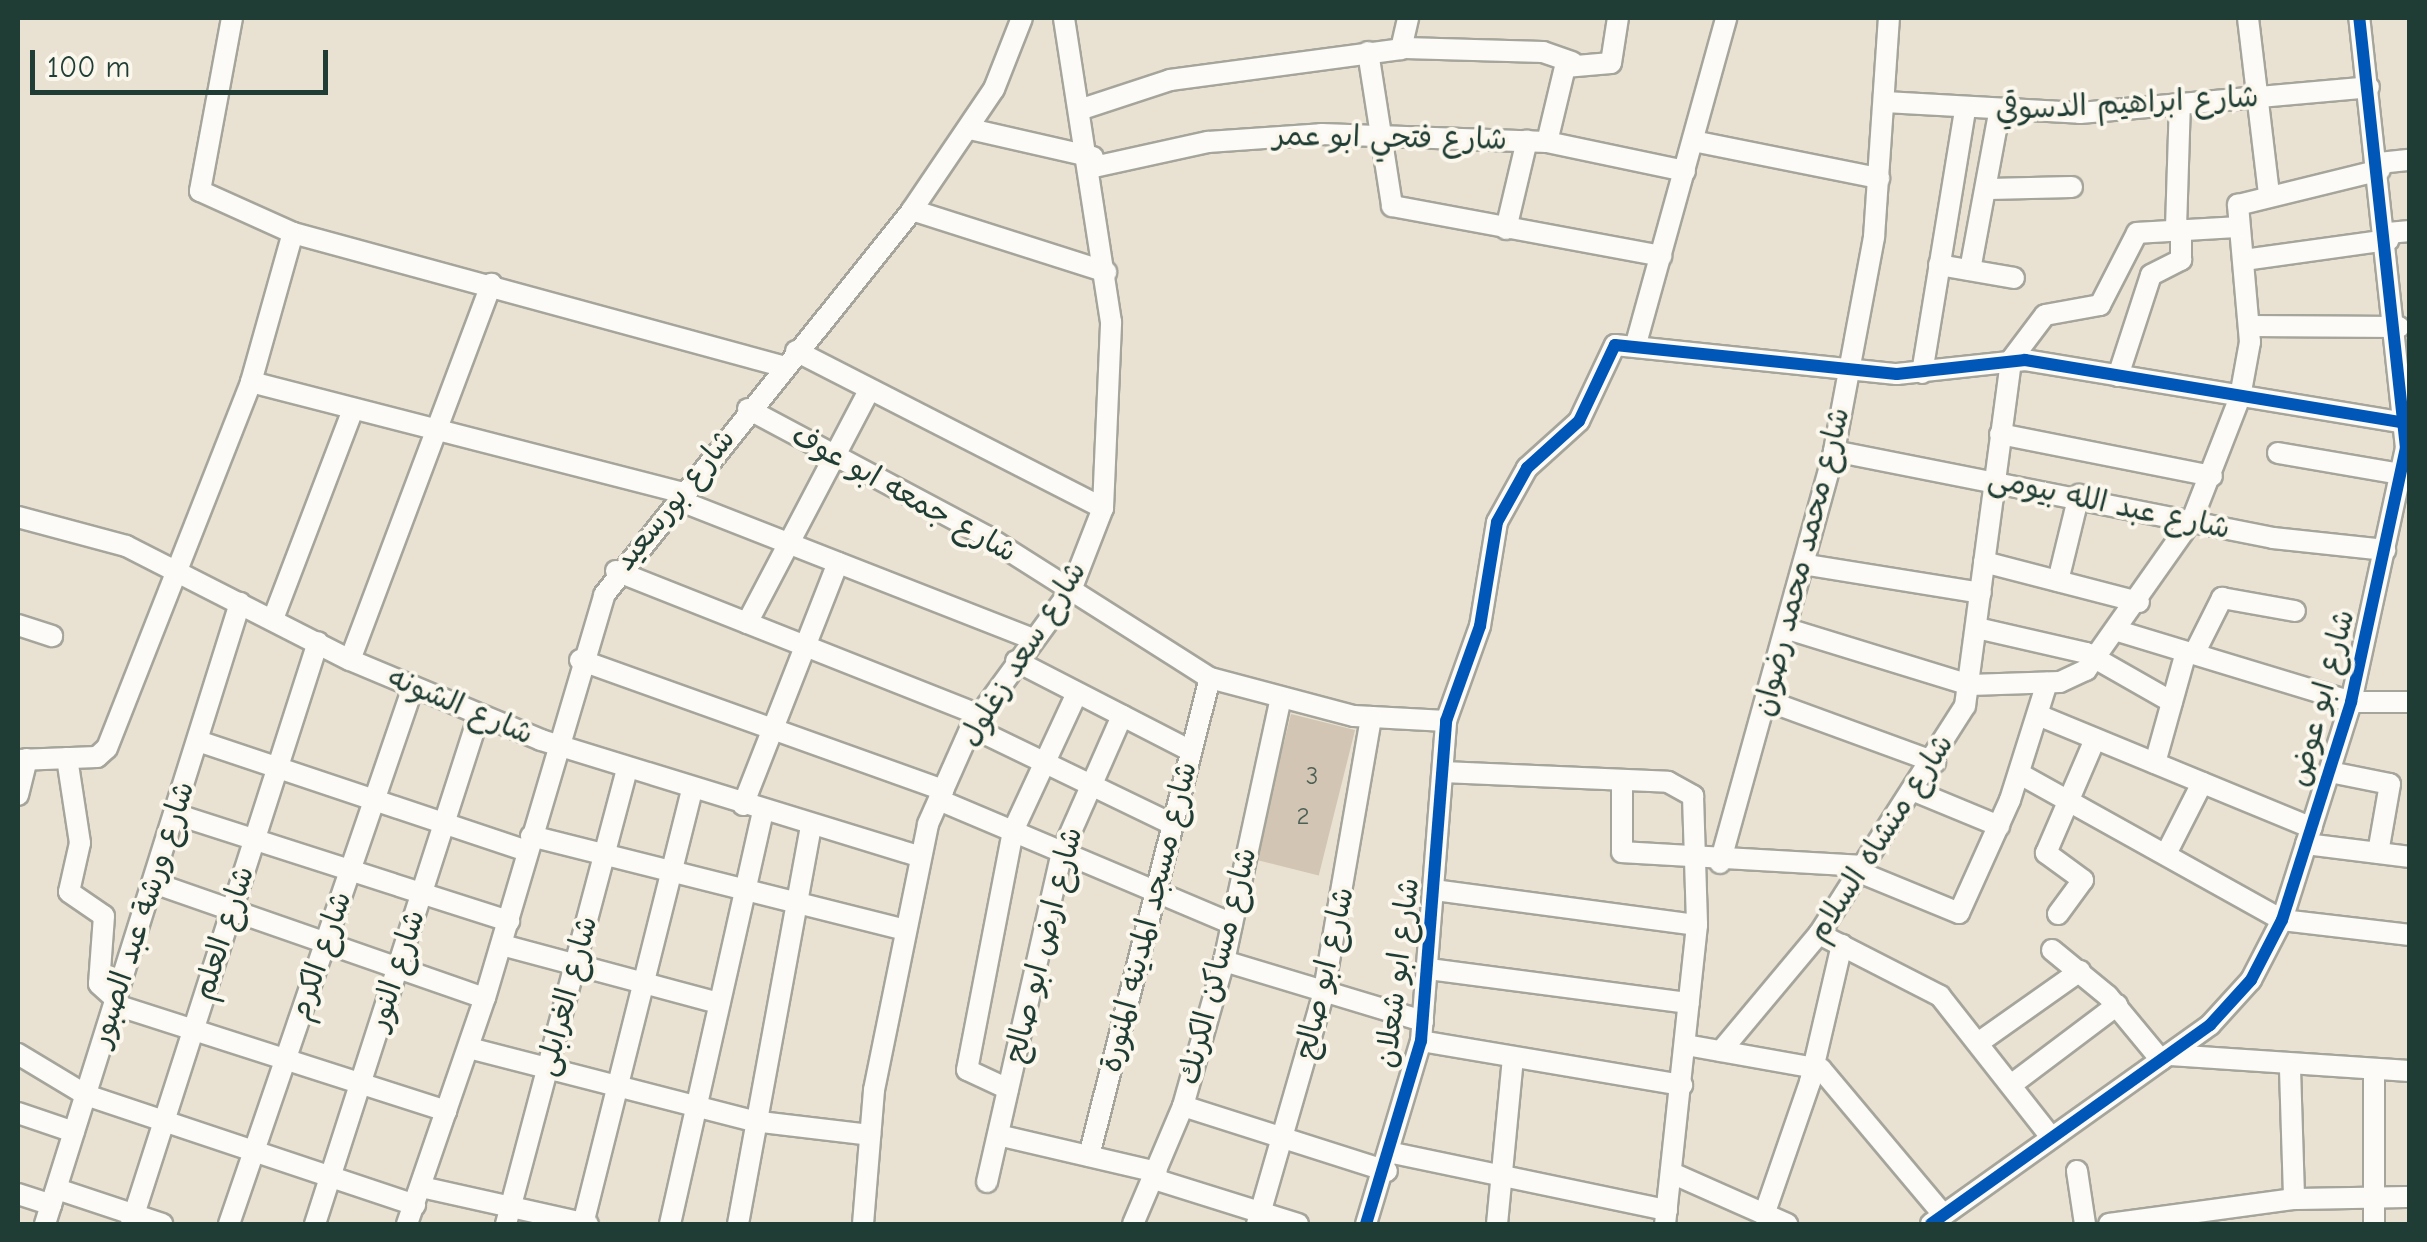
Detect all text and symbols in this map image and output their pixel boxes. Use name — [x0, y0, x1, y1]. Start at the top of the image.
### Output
scale bar — [35, 30, 332, 92]
text: 100 m — [47, 50, 130, 85]
street label: شارع ابراهيم الدسوقي — [1995, 79, 2259, 129]
street label: شارع فتحي ابو عمر — [1273, 118, 1507, 158]
street label: شارع محمد محمد رضوان — [1746, 404, 1858, 720]
street label: شارع جمعه ابو عوف — [785, 417, 1023, 571]
street label: شارع بورسعيد — [607, 422, 743, 578]
street label: شارع عبد الله بيومى — [1985, 461, 2233, 547]
street label: شارع سعد زغلول — [952, 555, 1094, 753]
street label: شارع ابو عوض — [2281, 606, 2363, 790]
street label: شارع الشونه — [382, 659, 538, 753]
street label: شارع منشاه السلام — [1801, 728, 1961, 948]
street label: شارع مسجد المدينه المنورة — [1093, 758, 1205, 1076]
house number: 3 — [1306, 761, 1318, 791]
street label: شارع ورشة عبد الصبور — [83, 777, 203, 1051]
house number: 2 — [1296, 801, 1310, 831]
street label: شارع ارض ابو صالح — [997, 824, 1091, 1066]
street label: شارع مساكن الكرنك — [1171, 844, 1265, 1088]
street label: شارع العلم — [185, 862, 263, 1004]
street label: شارع ابو شعلان — [1368, 876, 1428, 1070]
street label: شارع ابو صالح — [1288, 883, 1362, 1063]
street label: شارع الكرم — [282, 887, 360, 1025]
street label: شارع النور — [361, 905, 433, 1035]
street label: شارع الغرابلى — [528, 912, 606, 1080]

